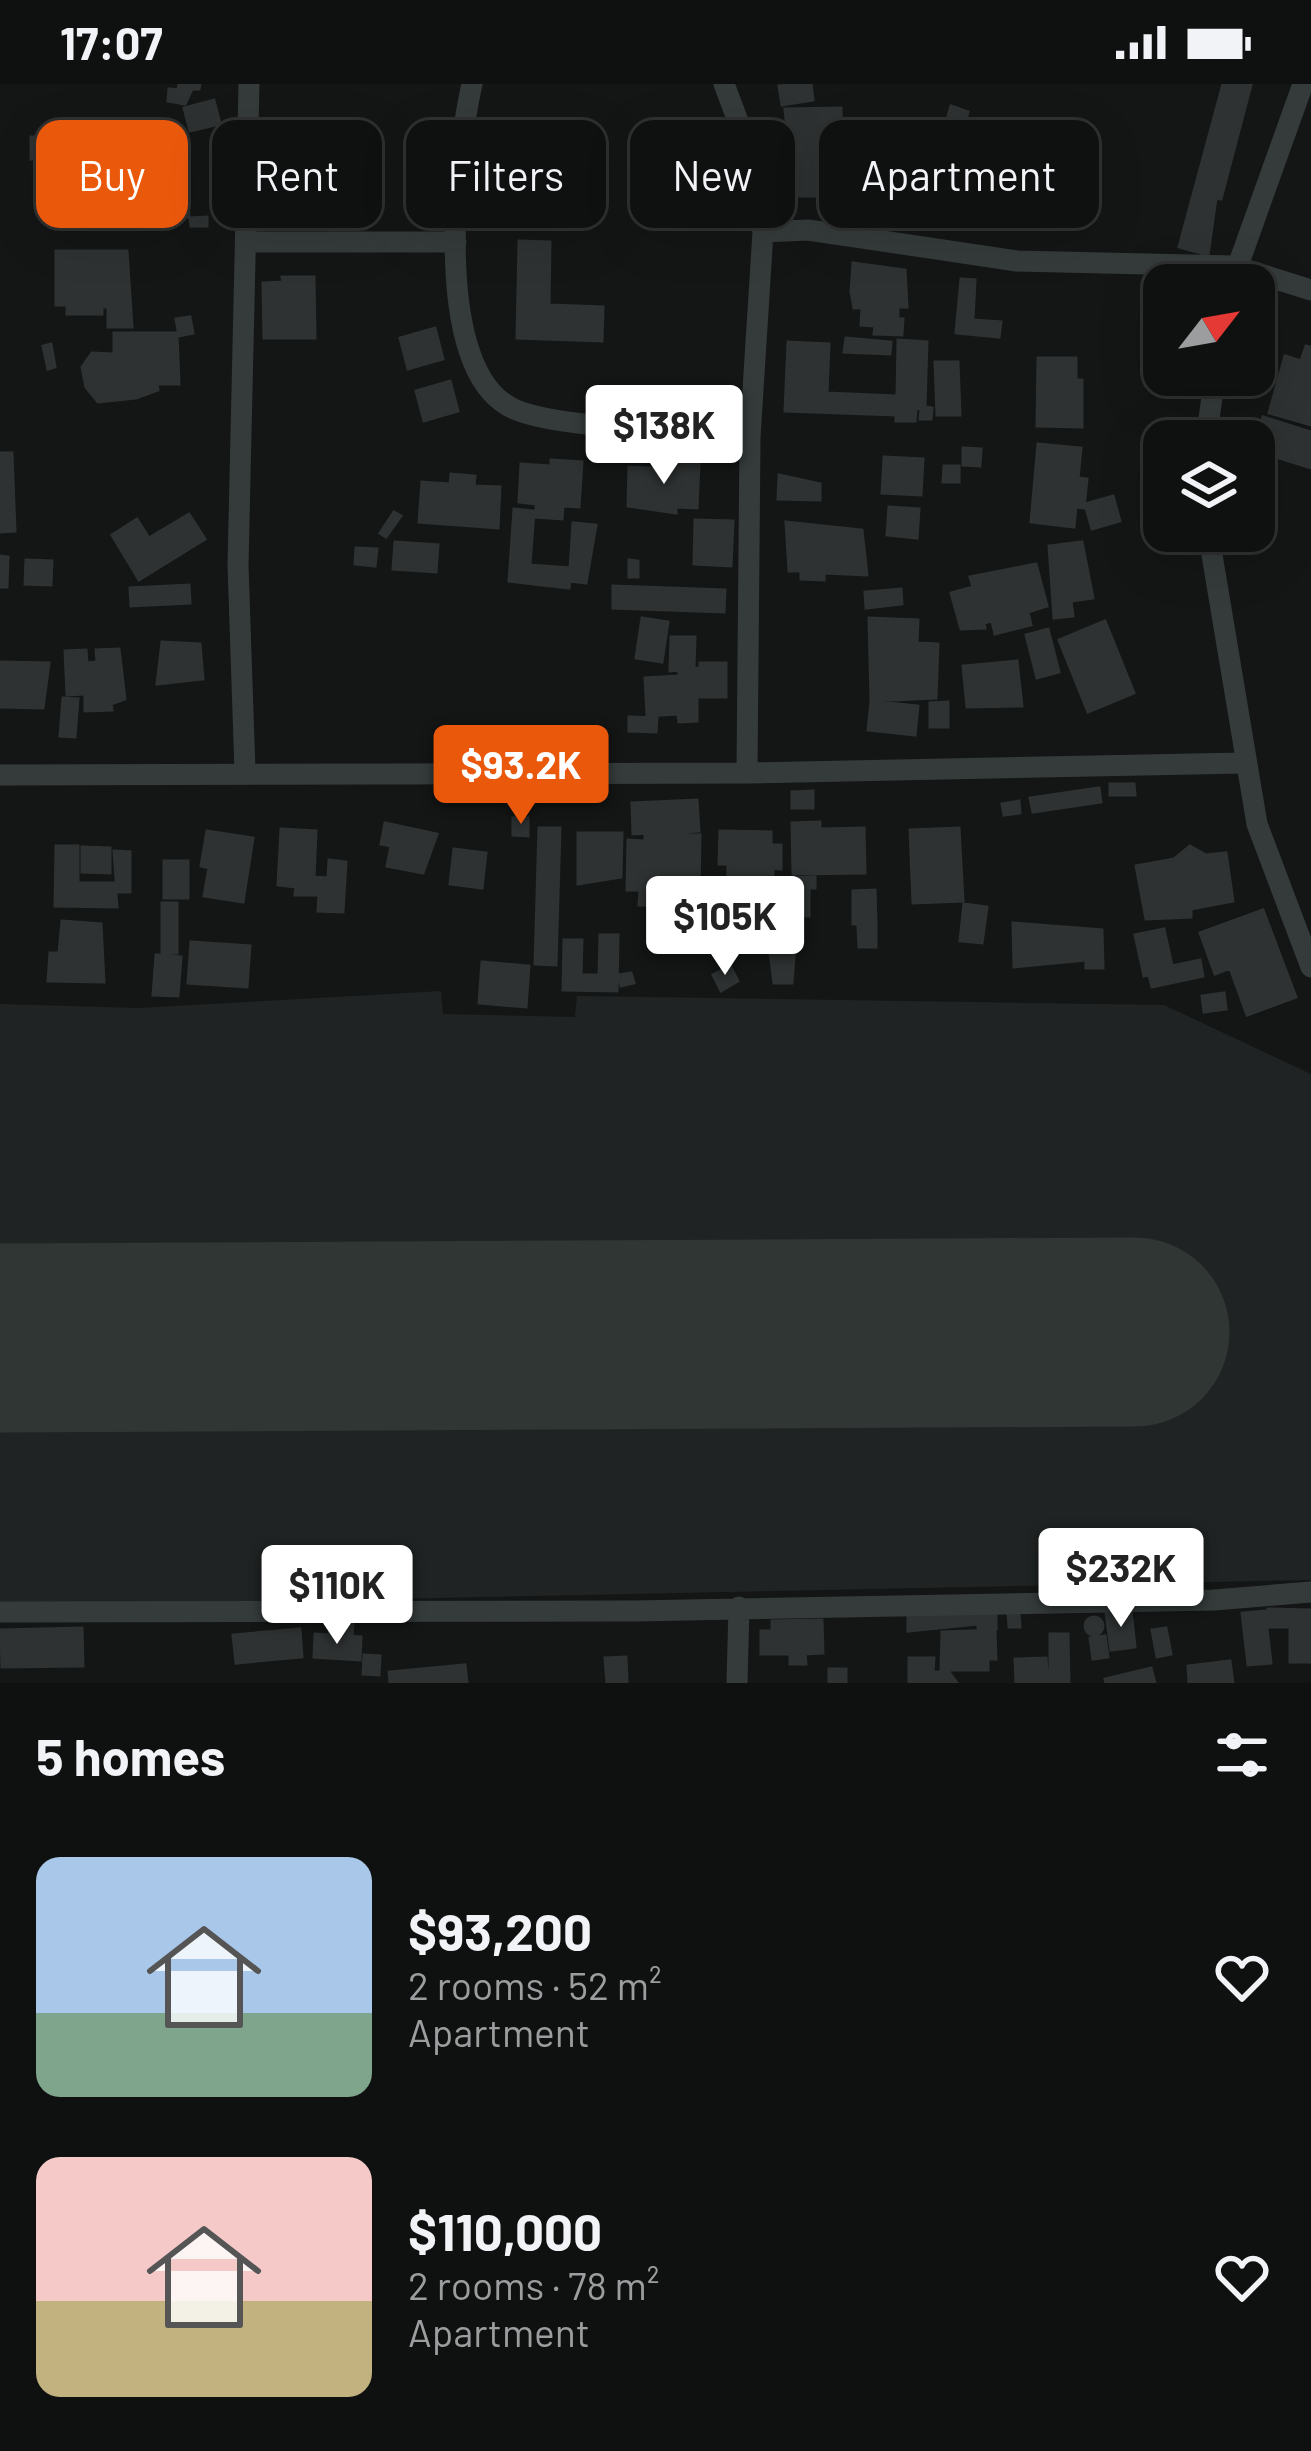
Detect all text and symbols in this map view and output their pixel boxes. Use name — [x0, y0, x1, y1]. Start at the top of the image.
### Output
text: 17:07 — [60, 15, 163, 69]
chip: Buy — [36, 120, 188, 228]
chip: Rent — [212, 120, 382, 228]
chip: Filters — [406, 120, 606, 228]
chip: New — [630, 120, 795, 228]
chip: Apartment — [819, 120, 1099, 228]
north arrow — [1143, 264, 1275, 396]
map controls — [1143, 264, 1275, 552]
pin: $138K — [580, 385, 748, 487]
text: $138K — [613, 400, 715, 447]
button: layers — [1143, 420, 1275, 552]
pin: $93.2K — [423, 725, 619, 827]
text: $93.2K — [461, 740, 581, 787]
pin: $105K — [641, 876, 809, 978]
text: $105K — [673, 891, 777, 938]
pin: $232K — [1037, 1528, 1205, 1630]
text: $232K — [1066, 1543, 1176, 1590]
pin: $110K — [253, 1545, 421, 1647]
text: $110K — [289, 1560, 385, 1607]
icon: filters — [1209, 1722, 1275, 1788]
text: 5 homes — [36, 1725, 225, 1786]
text: $93,200 — [408, 1900, 592, 1961]
icon: home — [132, 1905, 276, 2049]
icon: heart — [1209, 1944, 1275, 2010]
text: 2 rooms · 52 m² — [408, 1961, 662, 2008]
text: Apartment — [408, 2008, 590, 2055]
text: $110,000 — [408, 2200, 602, 2261]
icon: home — [132, 2205, 276, 2349]
icon: heart — [1209, 2244, 1275, 2310]
text: 2 rooms · 78 m² — [408, 2261, 660, 2308]
text: Apartment — [408, 2308, 590, 2355]

